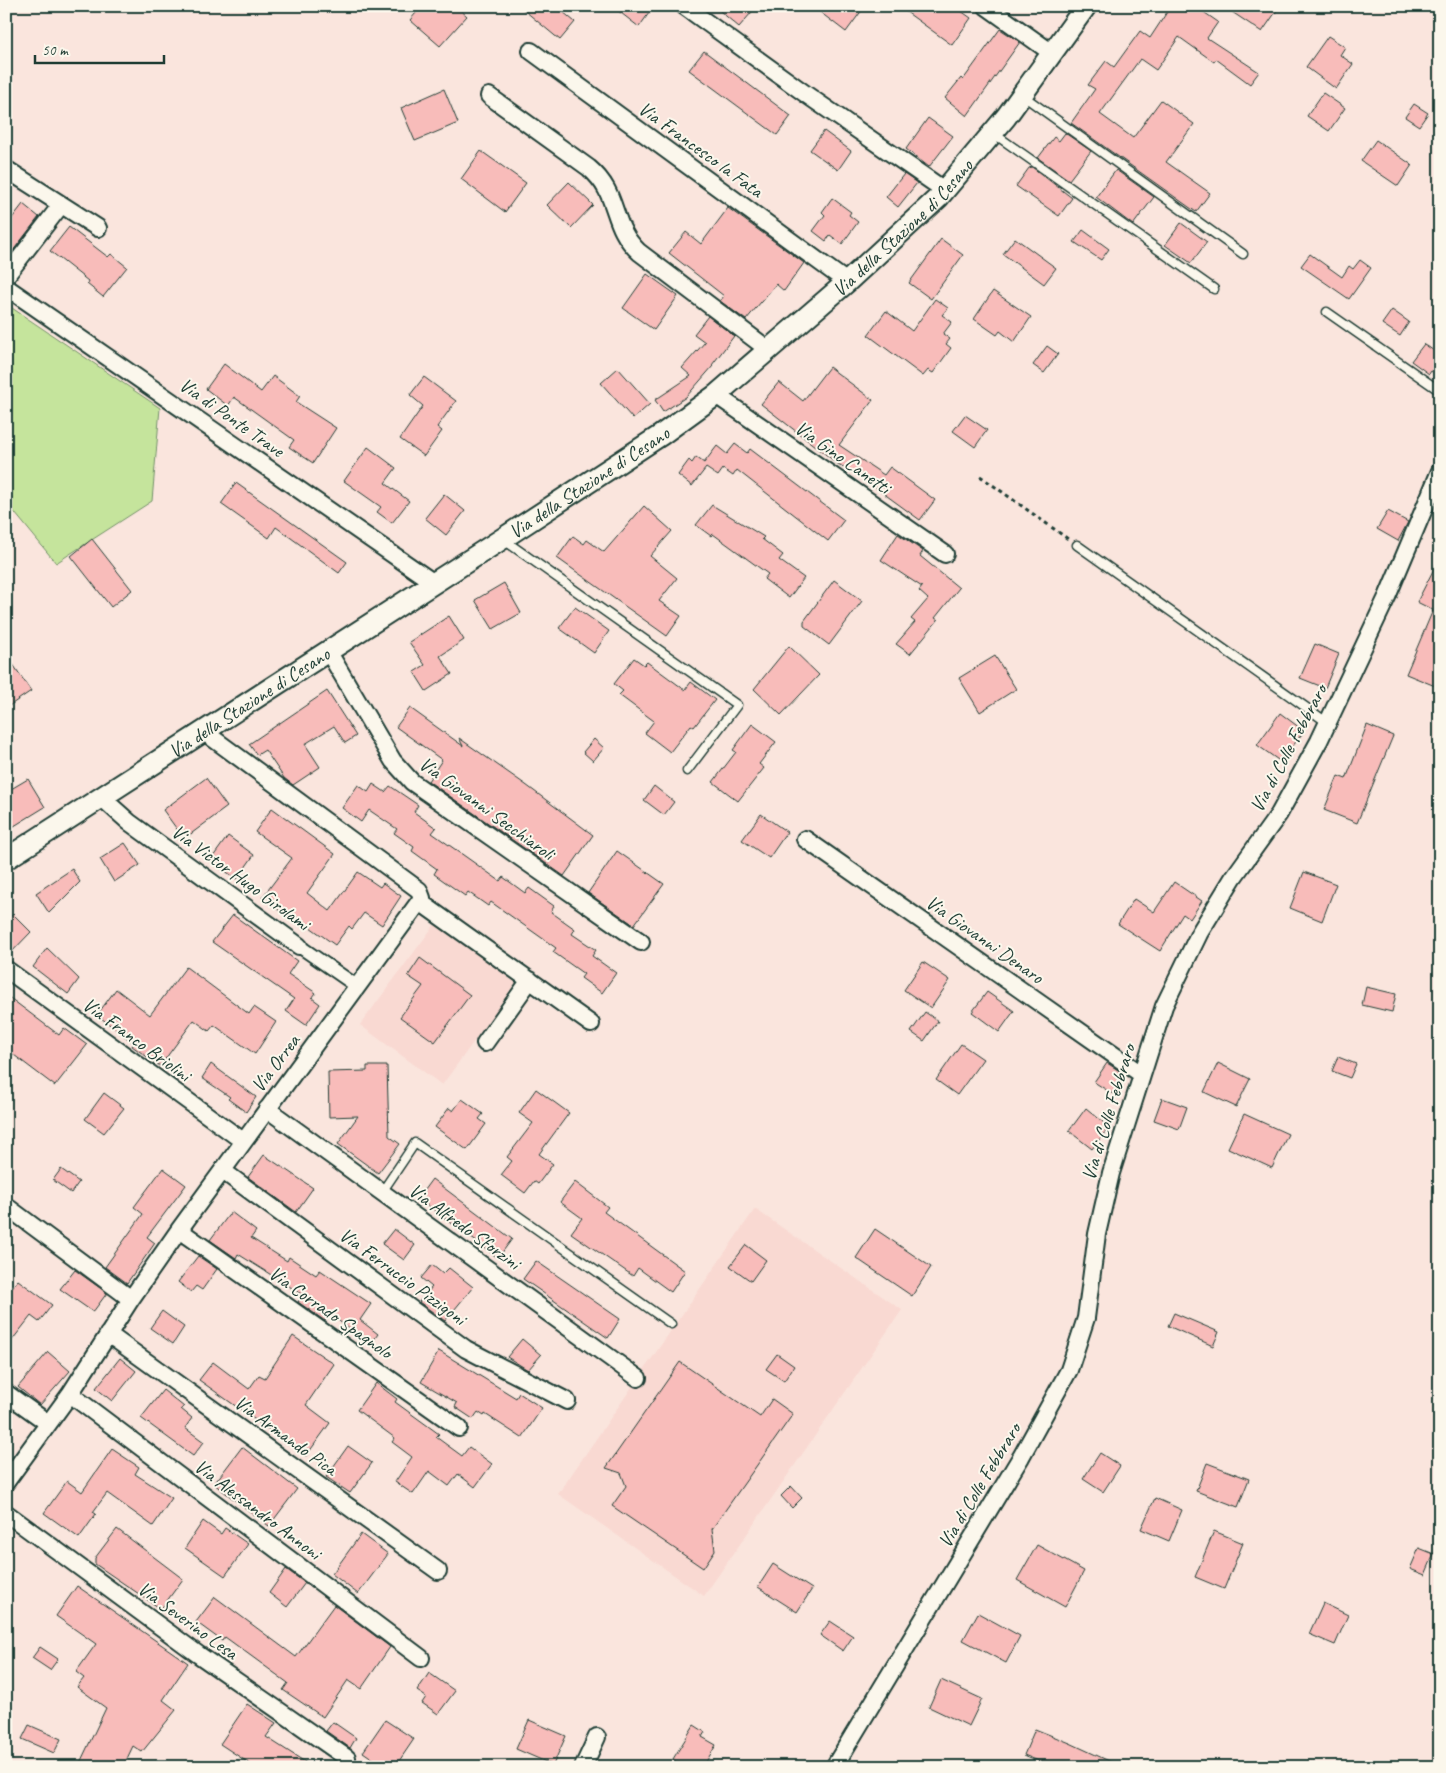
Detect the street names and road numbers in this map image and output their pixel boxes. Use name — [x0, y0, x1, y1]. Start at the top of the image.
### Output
street label: Via Francesco la Fata — [634, 96, 769, 204]
street label: Via della Stazione di Cesano — [827, 153, 979, 302]
street label: Via di Ponte Trave — [174, 372, 290, 464]
street label: Via Gino Canetti — [790, 415, 897, 501]
street label: Via della Stazione di Cesano — [504, 421, 675, 544]
street label: Via della Stazione di Cesano — [164, 641, 335, 764]
street label: Via di Colle Febbraro — [1244, 678, 1333, 816]
street label: Via Giovanni Secchiaroli — [414, 751, 561, 867]
street label: Via Victor Hugo Girolami — [167, 819, 317, 937]
street label: Via Giovanni Denaro — [921, 890, 1049, 990]
street label: Via Franco Briolini — [78, 992, 197, 1088]
street label: Via Orrea — [246, 1028, 306, 1097]
street label: Via di Colle Febbraro — [1076, 1039, 1142, 1183]
street label: Via Alfredo Sforzini — [404, 1178, 527, 1277]
street label: Via Ferruccio Pizzigoni — [334, 1222, 473, 1332]
street label: Via Corrado Spagnolo — [264, 1261, 399, 1365]
street label: Via Armando Pica — [229, 1390, 343, 1482]
street label: Via di Colle Febbraro — [932, 1417, 1027, 1552]
street label: Via Alessandro Annoni — [189, 1454, 328, 1567]
street label: Via Severino Lesa — [133, 1576, 244, 1666]

